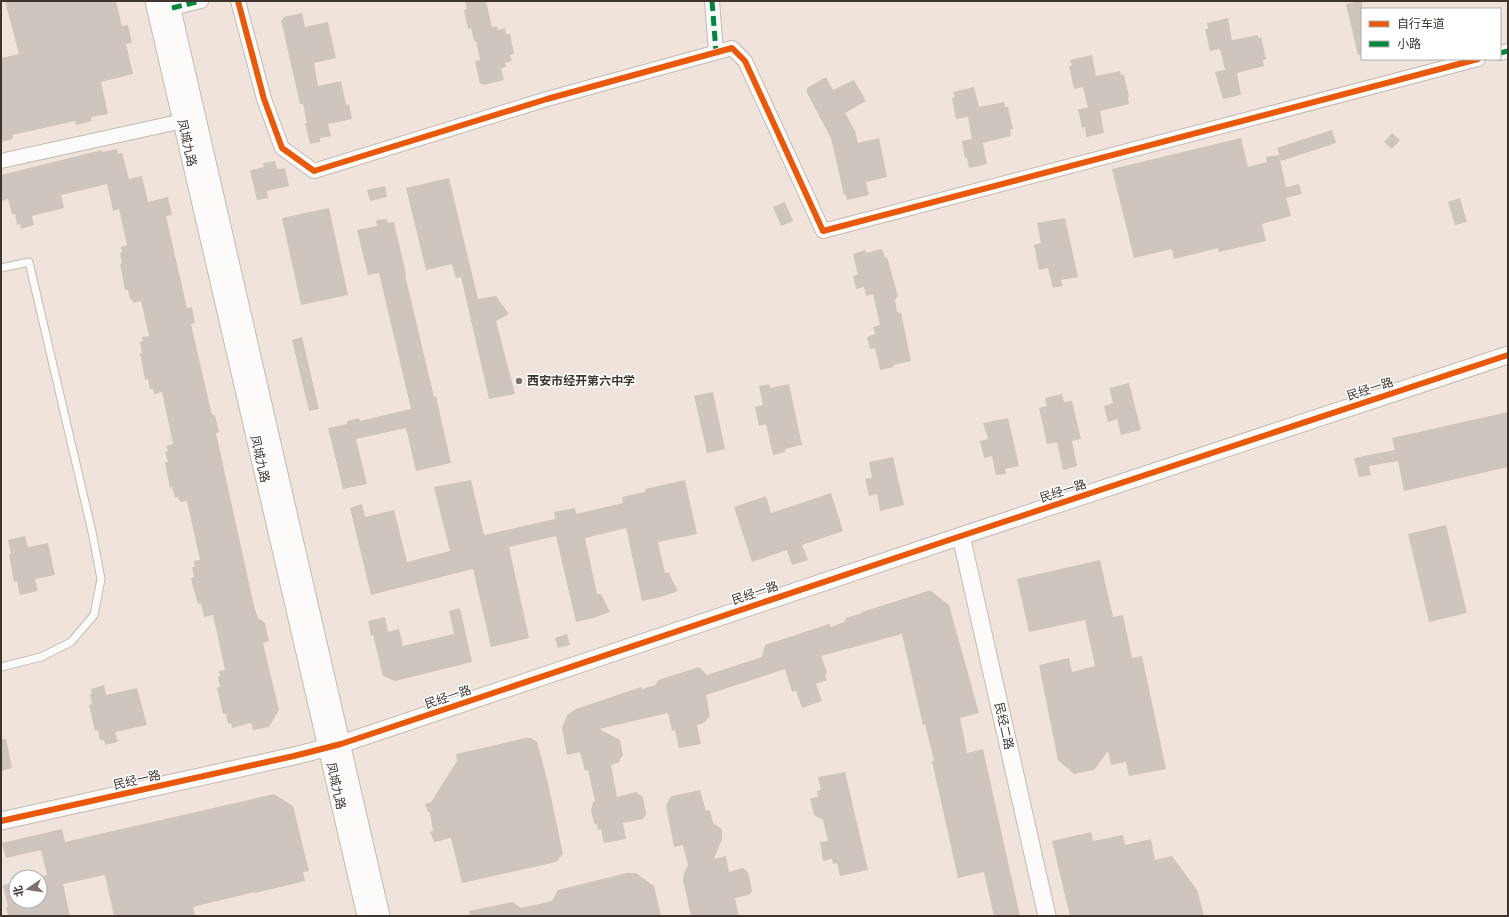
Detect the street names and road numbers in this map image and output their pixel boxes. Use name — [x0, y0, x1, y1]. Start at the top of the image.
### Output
street label: 凤城九路 — [175, 118, 199, 168]
street label: 民经一路 — [1345, 375, 1395, 403]
street label: 凤城九路 — [248, 434, 272, 484]
street label: 民经一路 — [1038, 477, 1088, 505]
street label: 民经一路 — [730, 579, 780, 607]
street label: 民经一路 — [423, 683, 473, 711]
street label: 民经二路 — [992, 701, 1016, 751]
street label: 凤城九路 — [324, 761, 348, 811]
street label: 民经一路 — [112, 768, 162, 792]

